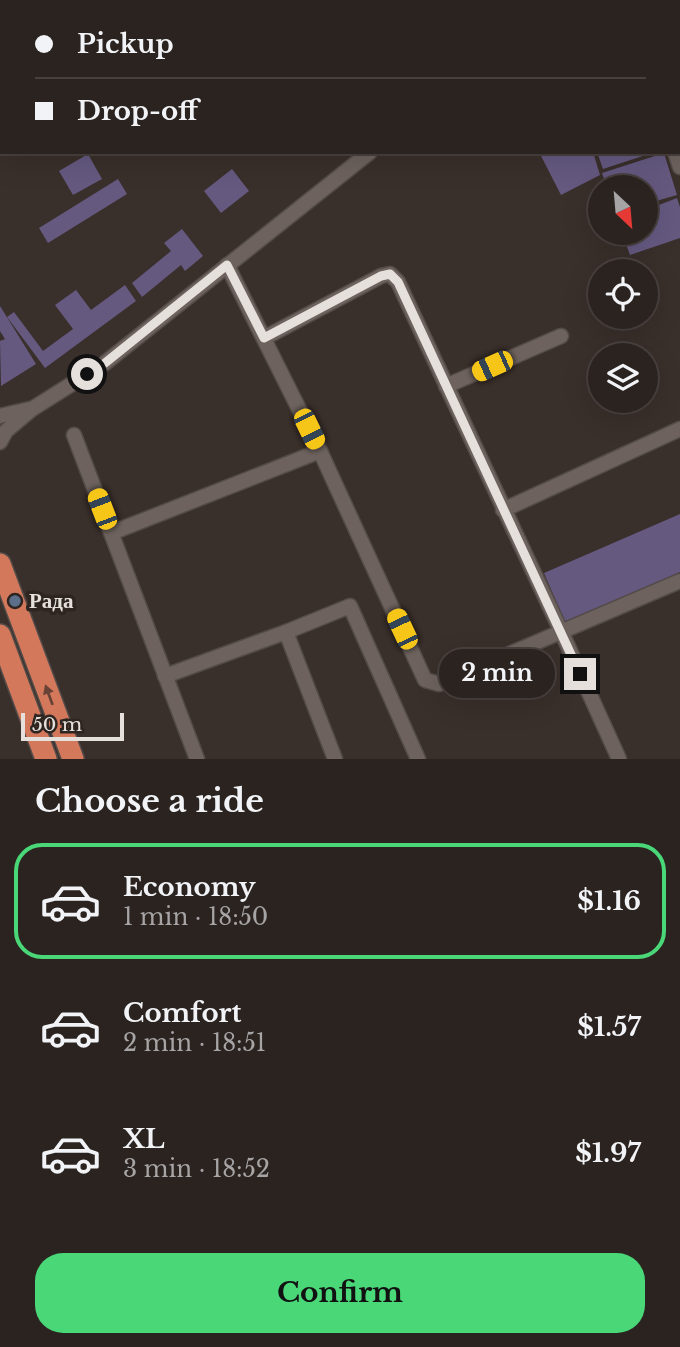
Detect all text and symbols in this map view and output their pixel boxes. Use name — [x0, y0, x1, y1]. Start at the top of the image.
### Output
text: Pickup — [77, 28, 174, 60]
text: Drop-off — [77, 95, 198, 127]
north arrow — [588, 175, 658, 245]
map controls — [588, 175, 658, 413]
button: locate — [588, 259, 658, 329]
button: layers — [588, 343, 658, 413]
car — [469, 348, 516, 384]
route start — [71, 358, 103, 390]
car — [291, 406, 328, 452]
car — [85, 486, 120, 532]
place label: Рада — [29, 588, 74, 614]
marker: Рада — [7, 593, 23, 609]
car — [384, 606, 421, 652]
callout: 2 min — [440, 650, 556, 698]
route end — [564, 658, 596, 690]
text: 2 min — [461, 659, 533, 687]
one-way arrow — [43, 685, 54, 706]
scale bar — [21, 710, 124, 742]
text: 50 m — [32, 713, 82, 736]
text: Choose a ride — [35, 781, 264, 821]
icon: car — [39, 870, 102, 933]
text: Economy — [123, 871, 256, 903]
text: $1.16 — [577, 885, 641, 917]
text: 1 min · 18:50 — [123, 903, 268, 931]
icon: car — [39, 996, 102, 1059]
text: Comfort — [123, 997, 241, 1029]
text: $1.57 — [577, 1011, 641, 1043]
text: 2 min · 18:51 — [123, 1029, 266, 1057]
icon: car — [39, 1122, 102, 1185]
text: XL — [123, 1123, 165, 1155]
text: $1.97 — [575, 1137, 641, 1169]
text: 3 min · 18:52 — [123, 1155, 270, 1183]
button: Confirm — [35, 1253, 645, 1333]

